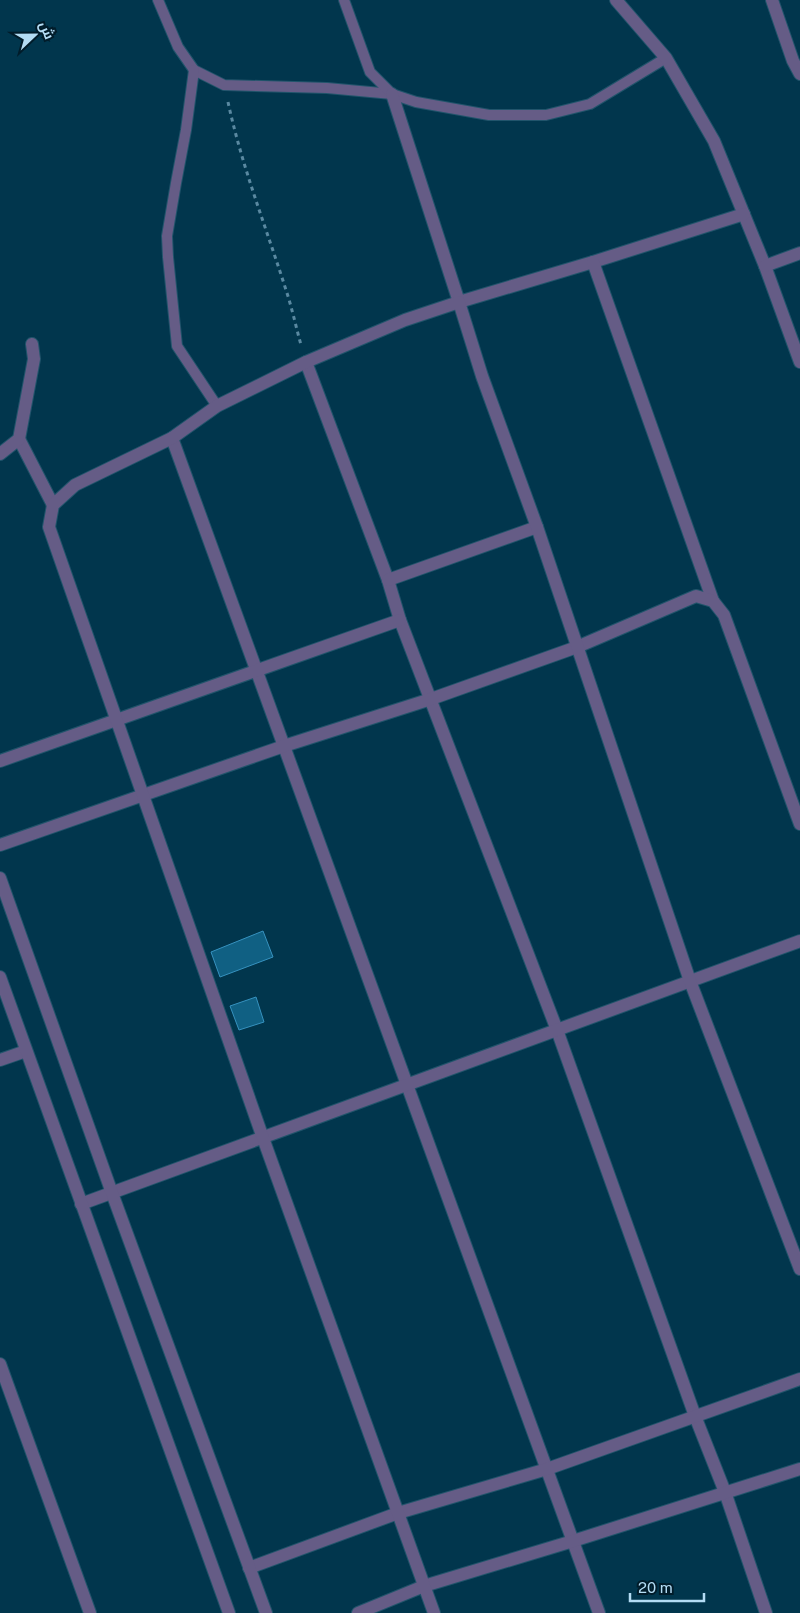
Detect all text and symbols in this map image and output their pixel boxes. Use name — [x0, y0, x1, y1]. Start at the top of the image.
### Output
north arrow — [10, 10, 60, 60]
text: ش — [35, 19, 58, 42]
scale bar — [630, 1570, 704, 1602]
text: 20 m — [638, 1579, 673, 1596]

